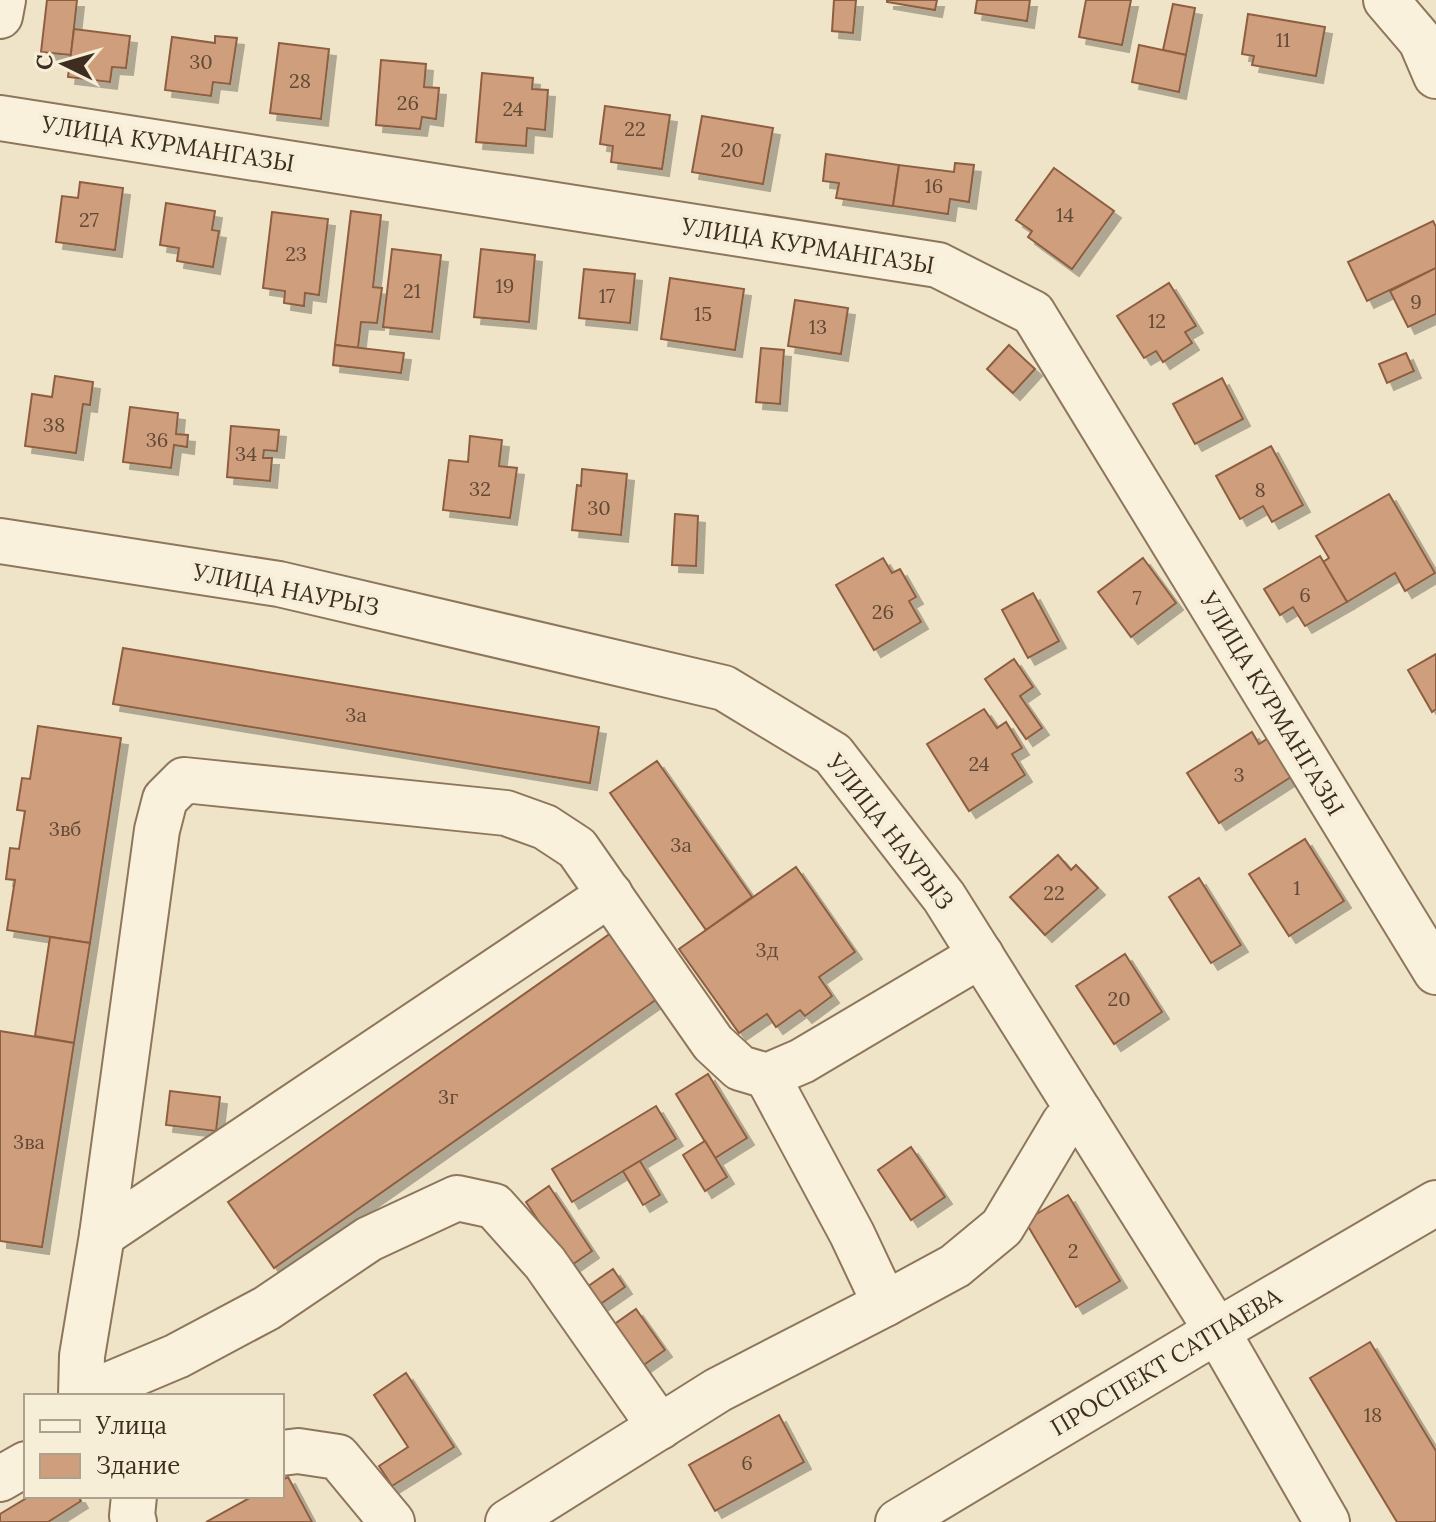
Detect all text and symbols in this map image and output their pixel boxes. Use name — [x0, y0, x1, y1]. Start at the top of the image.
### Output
north arrow — [24, 24, 104, 104]
house number: 11 — [1276, 27, 1290, 52]
house number: 30 — [189, 49, 213, 74]
text: С — [29, 53, 59, 71]
house number: 28 — [289, 68, 311, 93]
house number: 26 — [397, 90, 419, 115]
house number: 24 — [502, 96, 524, 121]
street label: УЛИЦА КУРМАНГАЗЫ — [38, 108, 297, 179]
house number: 22 — [624, 116, 646, 141]
house number: 20 — [720, 137, 744, 162]
house number: 16 — [925, 173, 943, 198]
house number: 14 — [1056, 202, 1074, 227]
house number: 27 — [79, 207, 99, 232]
street label: УЛИЦА КУРМАНГАЗЫ — [678, 210, 937, 281]
house number: 23 — [285, 241, 307, 266]
house number: 19 — [496, 273, 514, 298]
house number: 21 — [403, 278, 421, 303]
house number: 17 — [599, 283, 615, 308]
house number: 9 — [1410, 289, 1422, 314]
house number: 15 — [694, 301, 712, 326]
house number: 12 — [1148, 308, 1166, 333]
house number: 13 — [809, 314, 827, 339]
house number: 38 — [43, 412, 65, 437]
house number: 36 — [146, 427, 168, 452]
house number: 34 — [235, 441, 257, 466]
house number: 32 — [469, 476, 491, 501]
house number: 8 — [1254, 477, 1266, 502]
house number: 30 — [587, 495, 611, 520]
street label: УЛИЦА НАУРЫЗ — [189, 556, 382, 623]
house number: 6 — [1299, 582, 1311, 607]
house number: 7 — [1132, 585, 1142, 610]
street label: УЛИЦА КУРМАНГАЗЫ — [1193, 585, 1352, 821]
house number: 26 — [872, 599, 894, 624]
house number: 3а — [345, 702, 367, 727]
street label: УЛИЦА НАУРЫЗ — [819, 747, 961, 916]
house number: 24 — [968, 751, 990, 776]
house number: 3 — [1233, 762, 1245, 787]
house number: 3вб — [49, 816, 81, 841]
house number: 3а — [670, 832, 692, 857]
house number: 1 — [1293, 875, 1301, 900]
house number: 22 — [1043, 880, 1065, 905]
house number: 3д — [756, 937, 779, 962]
house number: 20 — [1107, 986, 1131, 1011]
house number: 3г — [438, 1084, 458, 1109]
house number: 3ва — [13, 1129, 45, 1154]
house number: 2 — [1068, 1238, 1078, 1263]
street label: ПРОСПЕКТ САТПАЕВА — [1045, 1280, 1288, 1443]
legend — [24, 1394, 284, 1498]
house number: 18 — [1364, 1402, 1382, 1427]
text: Улица — [95, 1410, 167, 1441]
text: Здание — [96, 1450, 180, 1481]
house number: 6 — [741, 1450, 753, 1475]

